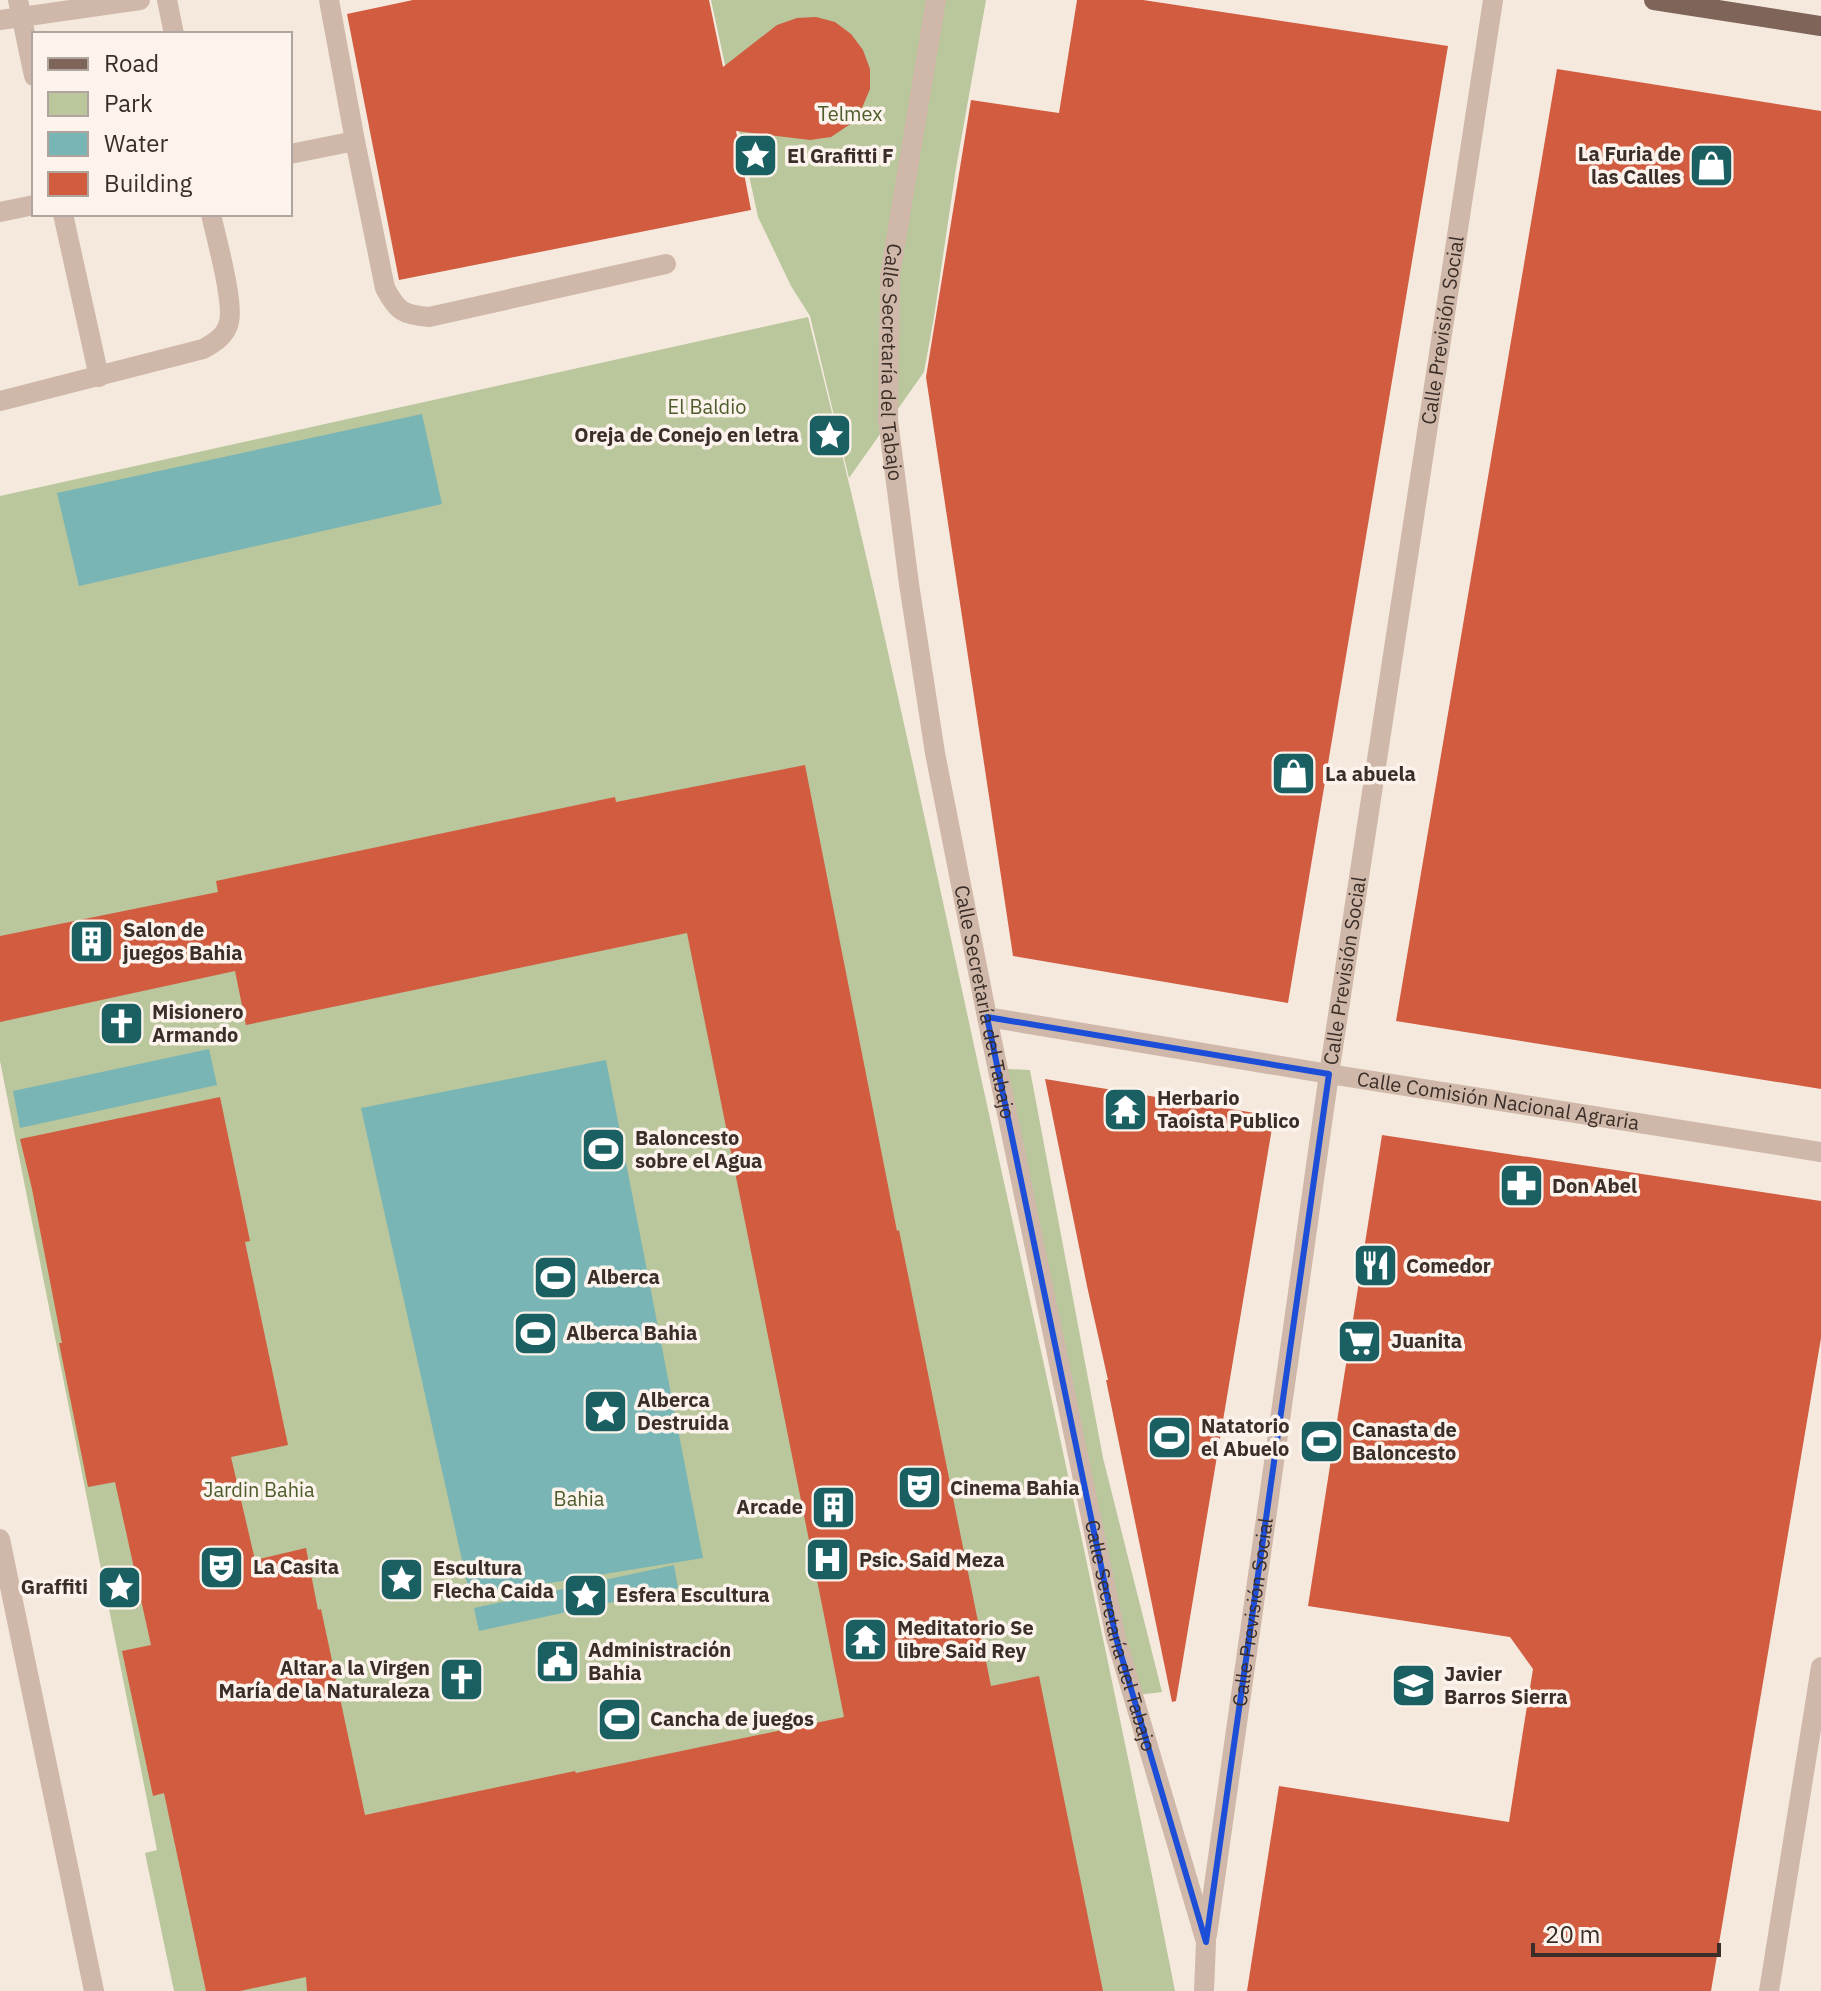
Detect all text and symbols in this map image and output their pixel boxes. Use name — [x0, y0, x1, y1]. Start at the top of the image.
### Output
legend — [32, 32, 292, 216]
text: Road — [104, 47, 159, 79]
text: Park — [104, 87, 153, 119]
park label: Telmex — [818, 100, 882, 127]
text: Water — [104, 127, 168, 159]
place icon: El Grafitti F — [732, 132, 780, 180]
place label: La Furia de las Calles — [1578, 140, 1681, 190]
place label: El Grafitti F — [787, 142, 894, 169]
shop icon: La Furia de las Calles — [1688, 142, 1736, 190]
text: Building — [104, 167, 192, 199]
street label: Calle Previsión Social — [1414, 234, 1470, 426]
street label: Calle Secretaría del Tabajo — [875, 241, 910, 482]
park label: El Baldio — [668, 393, 746, 420]
place icon: Oreja de Conejo en letra — [806, 411, 854, 459]
place label: Oreja de Conejo en letra — [574, 421, 799, 448]
shop icon: La abuela — [1270, 750, 1318, 798]
place label: La abuela — [1325, 760, 1416, 787]
street label: Calle Previsión Social — [1317, 874, 1372, 1067]
street label: Calle Secretaría del Tabajo — [948, 883, 1022, 1121]
place label: Salon de juegos Bahia — [122, 916, 243, 966]
building icon: Salon de juegos Bahia — [68, 917, 116, 965]
place label: Misionero Armando — [152, 998, 244, 1048]
church icon: Misionero Armando — [97, 1000, 145, 1048]
street label: Calle Comisión Nacional Agraria — [1355, 1065, 1642, 1136]
place label: Herbario Taoista Publico — [1157, 1084, 1300, 1134]
temple icon: Herbario Taoista Publico — [1102, 1086, 1150, 1134]
place label: Baloncesto sobre el Agua — [635, 1124, 762, 1174]
sports icon: Baloncesto sobre el Agua — [580, 1125, 628, 1173]
pharmacy icon: Don Abel — [1497, 1162, 1545, 1210]
place label: Don Abel — [1552, 1172, 1637, 1199]
restaurant icon: Comedor — [1351, 1242, 1399, 1290]
place label: Comedor — [1406, 1252, 1491, 1279]
sports icon: Alberca — [532, 1253, 580, 1301]
place label: Alberca — [587, 1263, 660, 1290]
sports icon: Alberca Bahia — [511, 1309, 559, 1357]
supermarket icon: Juanita — [1336, 1317, 1384, 1365]
place label: Alberca Bahia — [566, 1319, 697, 1346]
place label: Juanita — [1391, 1327, 1462, 1354]
place label: Alberca Destruida — [637, 1386, 729, 1436]
place icon: Alberca Destruida — [582, 1387, 630, 1435]
place label: Natatorio el Abuelo — [1201, 1412, 1290, 1462]
sports icon: Natatorio el Abuelo — [1146, 1414, 1194, 1462]
place label: Canasta de Baloncesto — [1352, 1416, 1457, 1466]
sports icon: Canasta de Baloncesto — [1297, 1418, 1345, 1466]
theatre icon: Cinema Bahia — [895, 1464, 943, 1512]
place label: Cinema Bahia — [950, 1474, 1080, 1501]
park label: Jardin Bahia — [203, 1476, 315, 1503]
building icon: Arcade — [810, 1483, 858, 1531]
park label: Bahia — [554, 1485, 605, 1512]
place label: Arcade — [736, 1493, 803, 1520]
street label: Calle Previsión Social — [1226, 1516, 1279, 1708]
street label: Calle Secretaría del Tabajo — [1079, 1517, 1163, 1754]
hospital icon: Psic. Said Meza — [804, 1536, 852, 1584]
theatre icon: La Casita — [198, 1543, 246, 1591]
place label: Psic. Said Meza — [859, 1546, 1005, 1573]
place label: La Casita — [253, 1553, 339, 1580]
place label: Escultura Flecha Caida — [433, 1554, 554, 1604]
place icon: Escultura Flecha Caida — [378, 1556, 426, 1604]
place icon: Graffiti — [95, 1563, 143, 1611]
place icon: Esfera Escultura — [561, 1571, 609, 1619]
place label: Graffiti — [21, 1573, 88, 1600]
place label: Esfera Escultura — [616, 1581, 770, 1608]
place label: Meditatorio Se libre Said Rey — [897, 1614, 1034, 1664]
temple icon: Meditatorio Se libre Said Rey — [842, 1615, 890, 1663]
place label: Administración Bahia — [588, 1636, 731, 1686]
public building icon: Administración Bahia — [533, 1638, 581, 1686]
place label: Altar a la Virgen María de la Naturaleza — [219, 1654, 430, 1704]
church icon: Altar a la Virgen María de la Naturaleza — [437, 1655, 485, 1703]
place label: Javier Barros Sierra — [1444, 1660, 1568, 1710]
school or university icon: Javier Barros Sierra — [1389, 1662, 1437, 1710]
sports icon: Cancha de juegos — [595, 1695, 643, 1743]
place label: Cancha de juegos — [650, 1705, 814, 1732]
scale bar — [1533, 1907, 1719, 1957]
text: 20 m — [1545, 1918, 1600, 1950]

